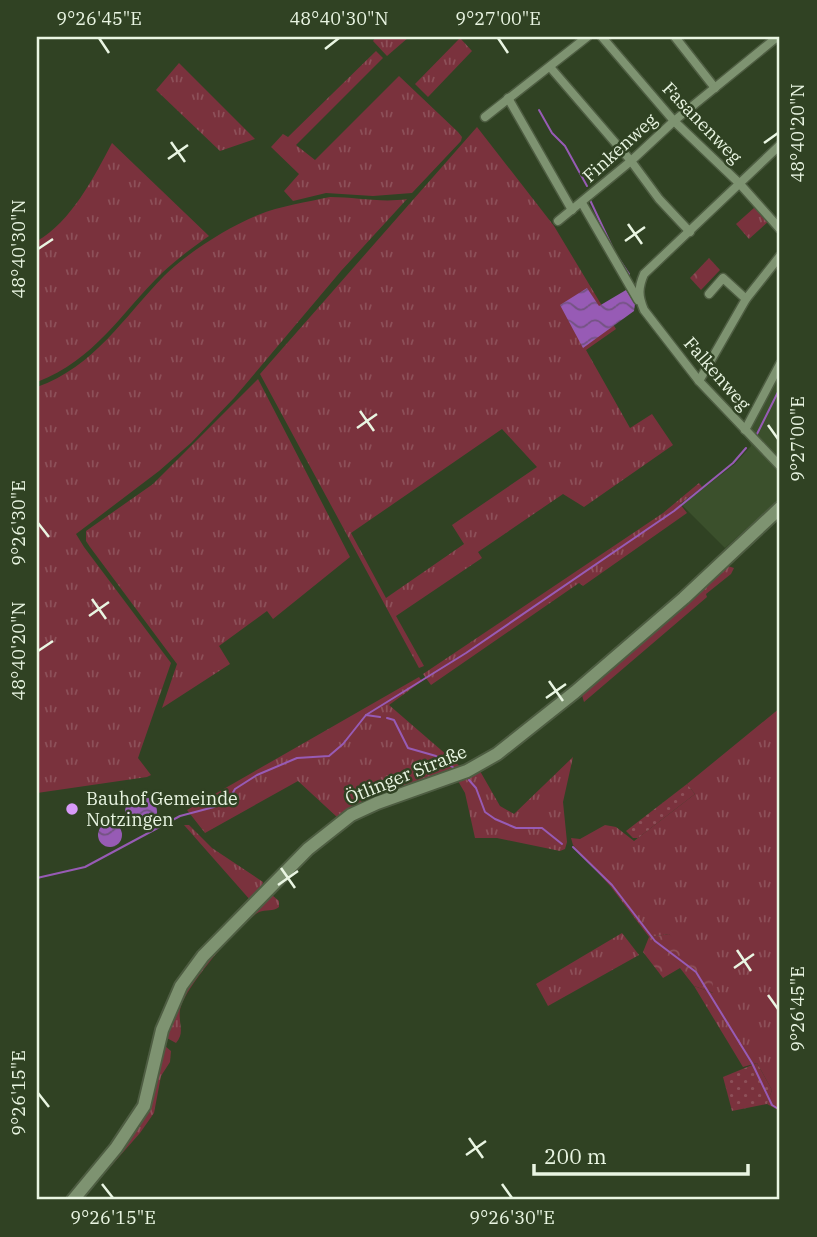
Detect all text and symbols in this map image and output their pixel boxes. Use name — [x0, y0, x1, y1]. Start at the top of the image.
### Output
text: 9°26'45"E — [56, 7, 142, 30]
text: 48°40'30"N — [290, 7, 389, 30]
text: 9°27'00"E — [455, 7, 541, 30]
street label: Fasanenweg — [658, 77, 747, 168]
text: 48°40'20"N — [786, 84, 809, 183]
street label: Finkenweg — [578, 108, 662, 187]
text: 48°40'30"N — [7, 200, 30, 299]
street label: Falkenweg — [679, 332, 756, 415]
text: 9°27'00"E — [786, 396, 809, 482]
text: 9°26'30"E — [7, 480, 30, 566]
text: 48°40'20"N — [7, 602, 30, 701]
street label: Ötlinger Straße — [342, 740, 470, 809]
place label: Bauhof Gemeinde Notzingen — [86, 787, 238, 831]
marker: Bauhof Gemeinde Notzingen — [64, 801, 80, 817]
text: 9°26'45"E — [786, 966, 809, 1052]
text: 9°26'15"E — [7, 1050, 30, 1136]
scale bar — [534, 1132, 747, 1176]
text: 200 m — [544, 1142, 607, 1170]
text: 9°26'15"E — [70, 1206, 156, 1229]
text: 9°26'30"E — [469, 1206, 555, 1229]

